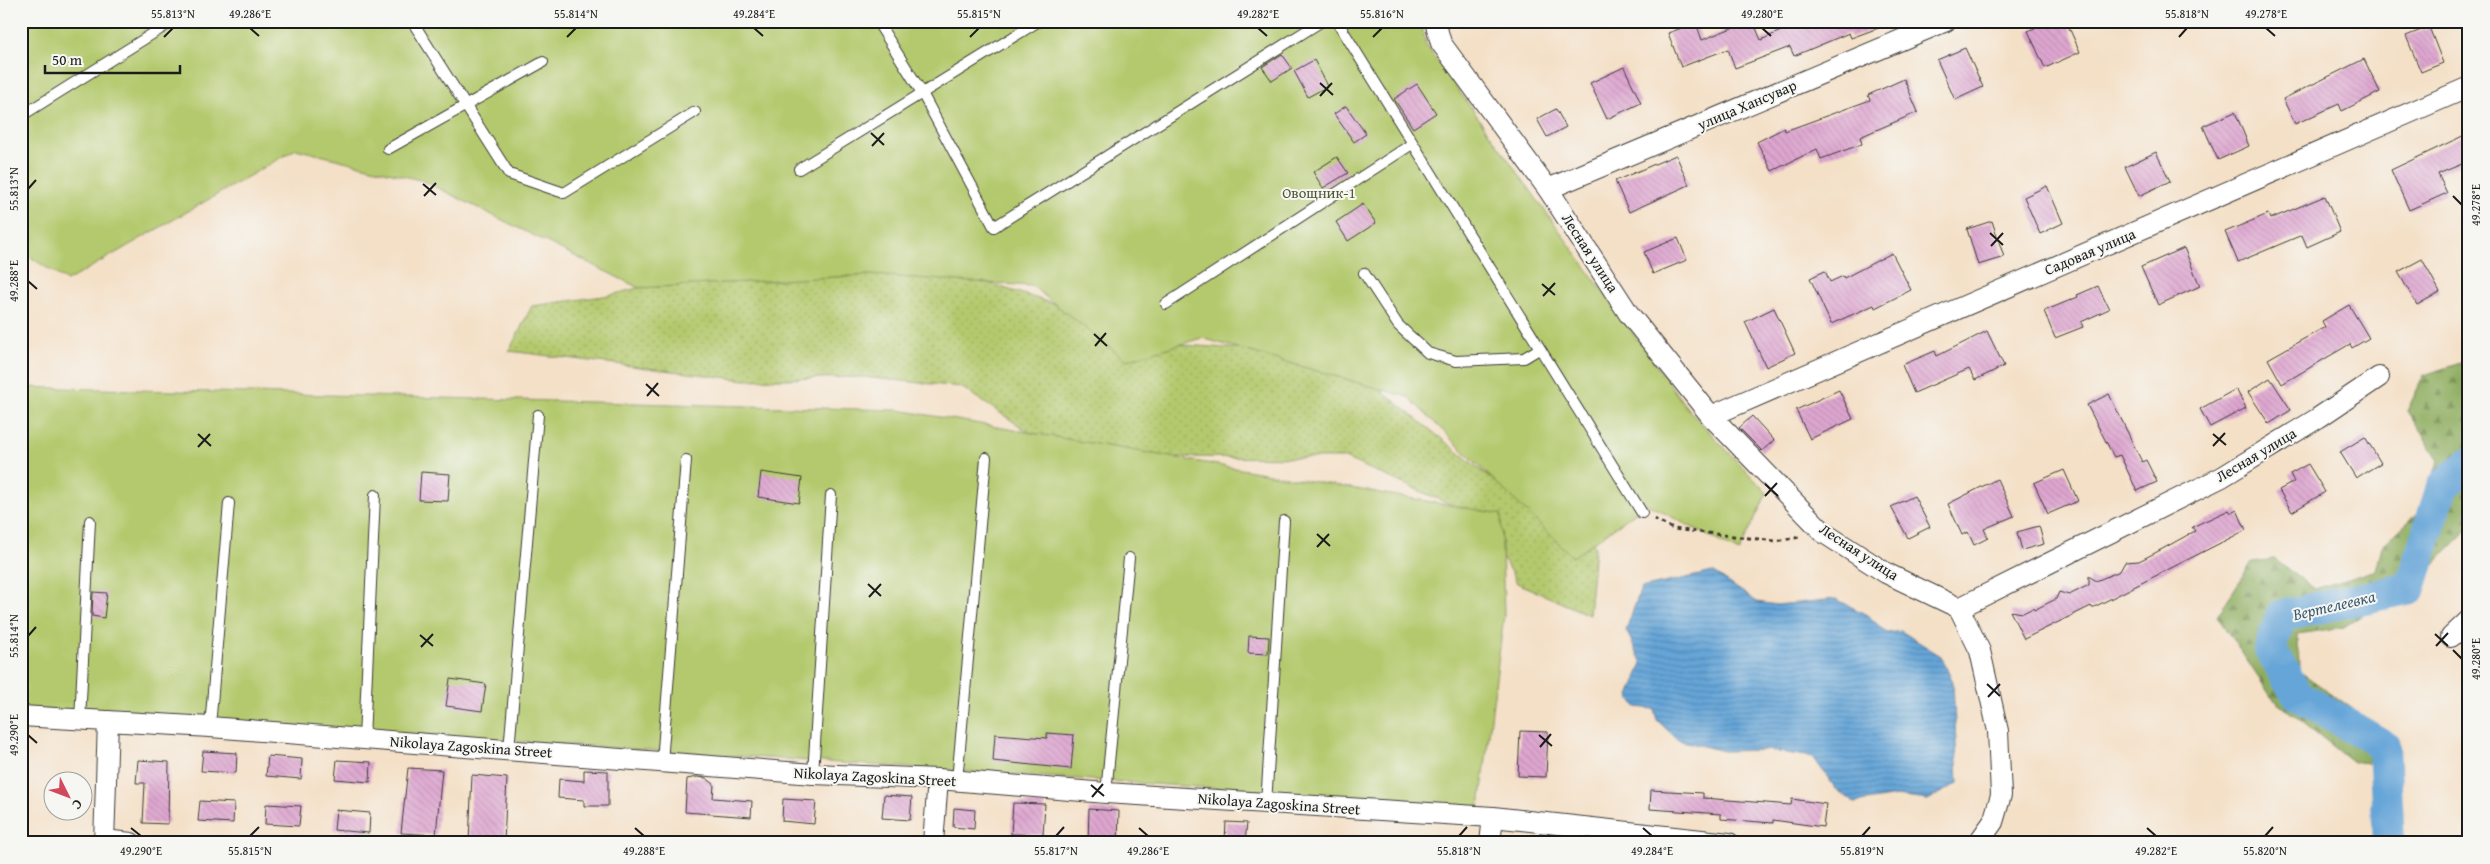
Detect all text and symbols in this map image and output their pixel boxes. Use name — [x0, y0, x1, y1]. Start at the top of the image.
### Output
text: 55.813°N — [151, 5, 195, 22]
text: 49.286°E — [229, 5, 271, 22]
text: 55.814°N — [554, 5, 598, 22]
text: 49.284°E — [733, 5, 775, 22]
text: 55.815°N — [957, 5, 1001, 22]
text: 49.282°E — [1237, 5, 1279, 22]
text: 55.816°N — [1360, 5, 1404, 22]
text: 49.280°E — [1741, 5, 1783, 22]
text: 55.818°N — [2165, 5, 2209, 22]
text: 49.278°E — [2245, 5, 2287, 22]
scale bar — [45, 42, 180, 74]
text: 50 m — [52, 49, 83, 70]
street label: улица Хансувар — [1693, 74, 1800, 135]
text: 55.813°N — [5, 167, 22, 211]
park label: Овощник-1 — [1282, 182, 1356, 203]
text: 49.278°E — [2467, 184, 2484, 226]
street label: Лесная улица — [1557, 209, 1624, 297]
street label: Садовая улица — [2041, 223, 2139, 280]
text: 49.288°E — [5, 260, 22, 302]
street label: Лесная улица — [2212, 422, 2301, 487]
street label: Лесная улица — [1816, 518, 1904, 585]
water label: Вертелеевка — [2289, 584, 2378, 626]
text: 55.814°N — [5, 614, 22, 658]
text: 49.280°E — [2467, 638, 2484, 680]
text: 49.290°E — [5, 714, 22, 756]
street label: Nikolaya Zagoskina Street — [389, 730, 554, 763]
street label: Nikolaya Zagoskina Street — [793, 762, 957, 791]
north arrow — [42, 772, 92, 822]
street label: Nikolaya Zagoskina Street — [1197, 787, 1362, 820]
text: С — [68, 795, 88, 814]
text: 49.290°E — [120, 842, 162, 859]
text: 55.815°N — [228, 842, 272, 859]
text: 49.288°E — [623, 842, 665, 859]
text: 55.817°N — [1034, 842, 1078, 859]
text: 49.286°E — [1127, 842, 1169, 859]
text: 55.818°N — [1437, 842, 1481, 859]
text: 49.284°E — [1631, 842, 1673, 859]
text: 55.819°N — [1840, 842, 1884, 859]
text: 49.282°E — [2135, 842, 2177, 859]
text: 55.820°N — [2243, 842, 2287, 859]

